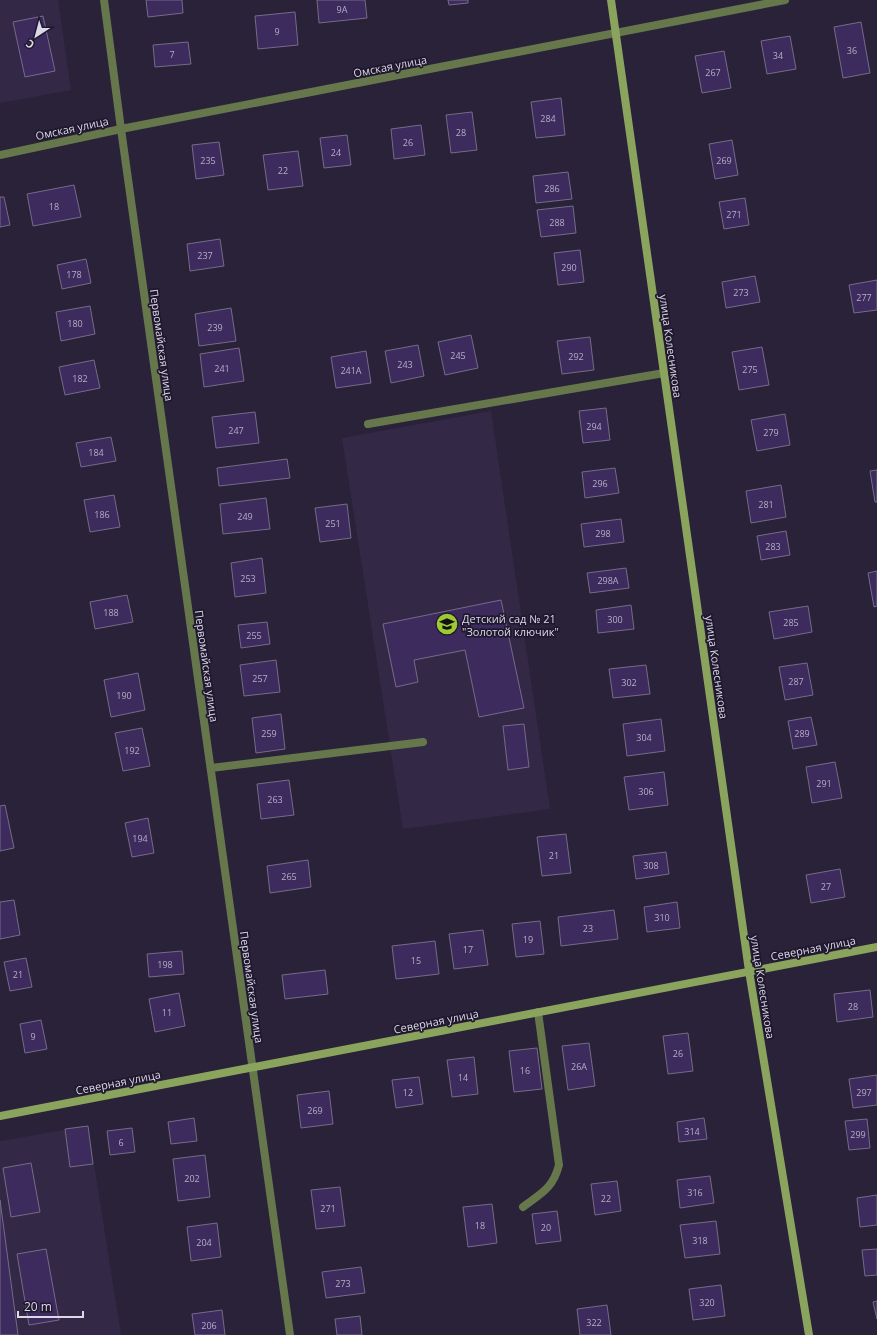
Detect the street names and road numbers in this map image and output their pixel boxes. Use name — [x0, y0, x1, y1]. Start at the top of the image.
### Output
street label: Омская улица — [352, 52, 428, 80]
street label: Омская улица — [34, 113, 110, 143]
street label: Первомайская улица — [147, 288, 177, 402]
street label: улица Колесникова — [656, 293, 686, 399]
street label: Первомайская улица — [192, 609, 222, 723]
street label: улица Колесникова — [702, 614, 732, 720]
street label: Первомайская улица — [237, 930, 267, 1044]
street label: Северная улица — [769, 932, 857, 964]
street label: улица Колесникова — [747, 934, 779, 1040]
street label: Северная улица — [392, 1005, 480, 1037]
street label: Северная улица — [74, 1066, 162, 1098]

